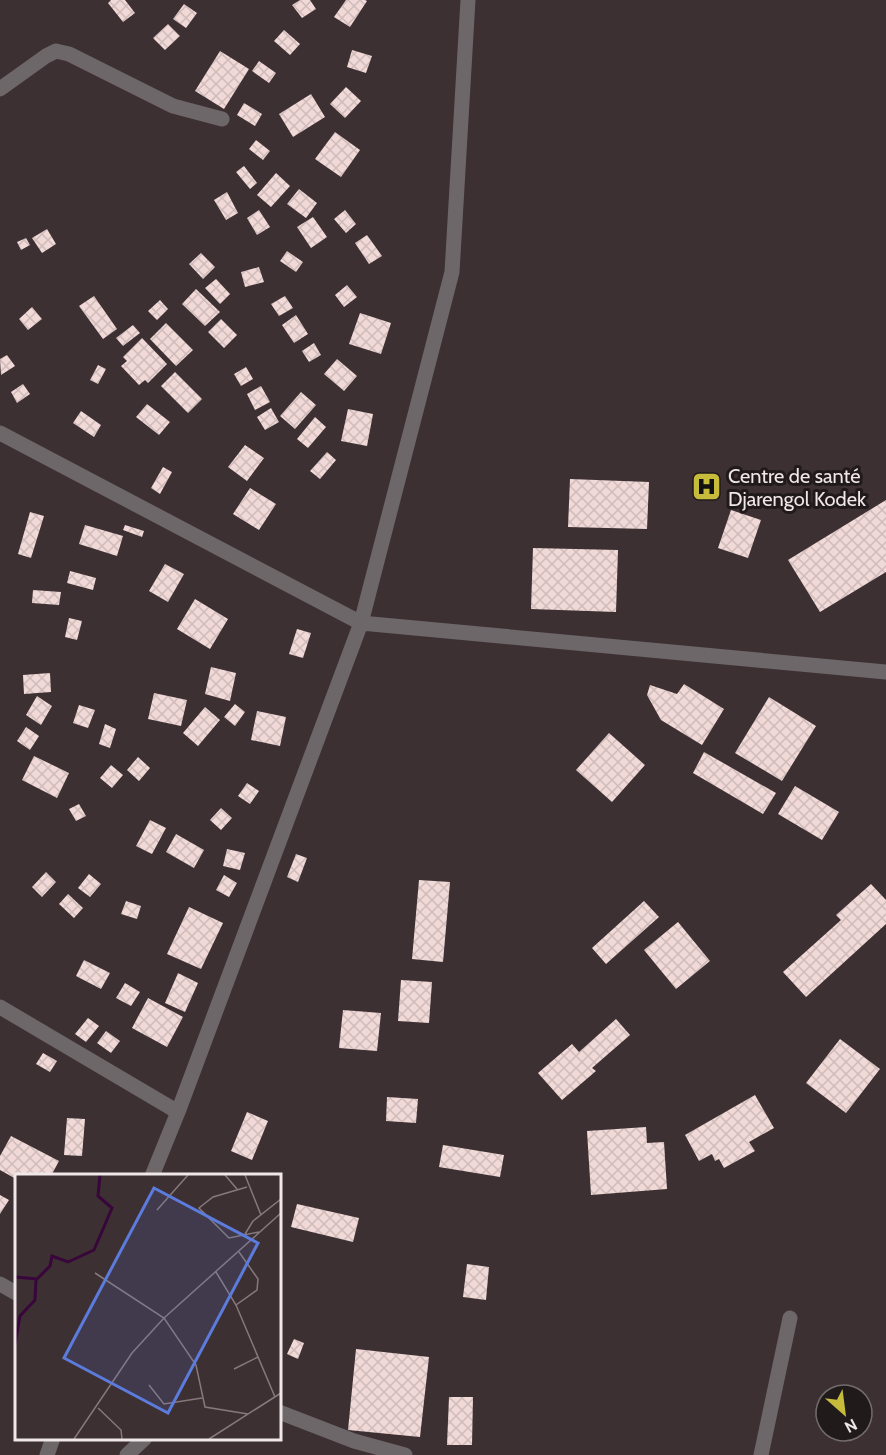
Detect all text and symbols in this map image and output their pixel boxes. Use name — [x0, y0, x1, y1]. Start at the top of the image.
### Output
place label: Centre de santé Djarengol Kodek — [728, 464, 866, 511]
hospital icon: Centre de santé Djarengol Kodek — [691, 471, 723, 503]
inset map — [15, 1174, 280, 1440]
north arrow — [814, 1383, 874, 1443]
text: N — [841, 1415, 860, 1437]

